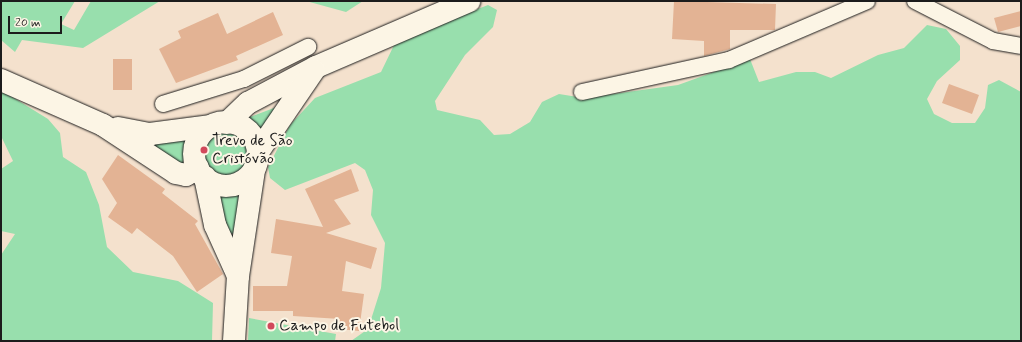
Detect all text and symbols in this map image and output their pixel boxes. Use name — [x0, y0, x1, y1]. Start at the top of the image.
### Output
scale bar — [10, 8, 64, 34]
text: 20 m — [15, 15, 41, 31]
place label: Trevo de São Cristóvão — [212, 131, 294, 169]
marker: Trevo de São Cristóvão — [199, 145, 209, 155]
place label: Campo de Futebol — [279, 316, 398, 336]
marker: Campo de Futebol — [266, 321, 276, 331]

